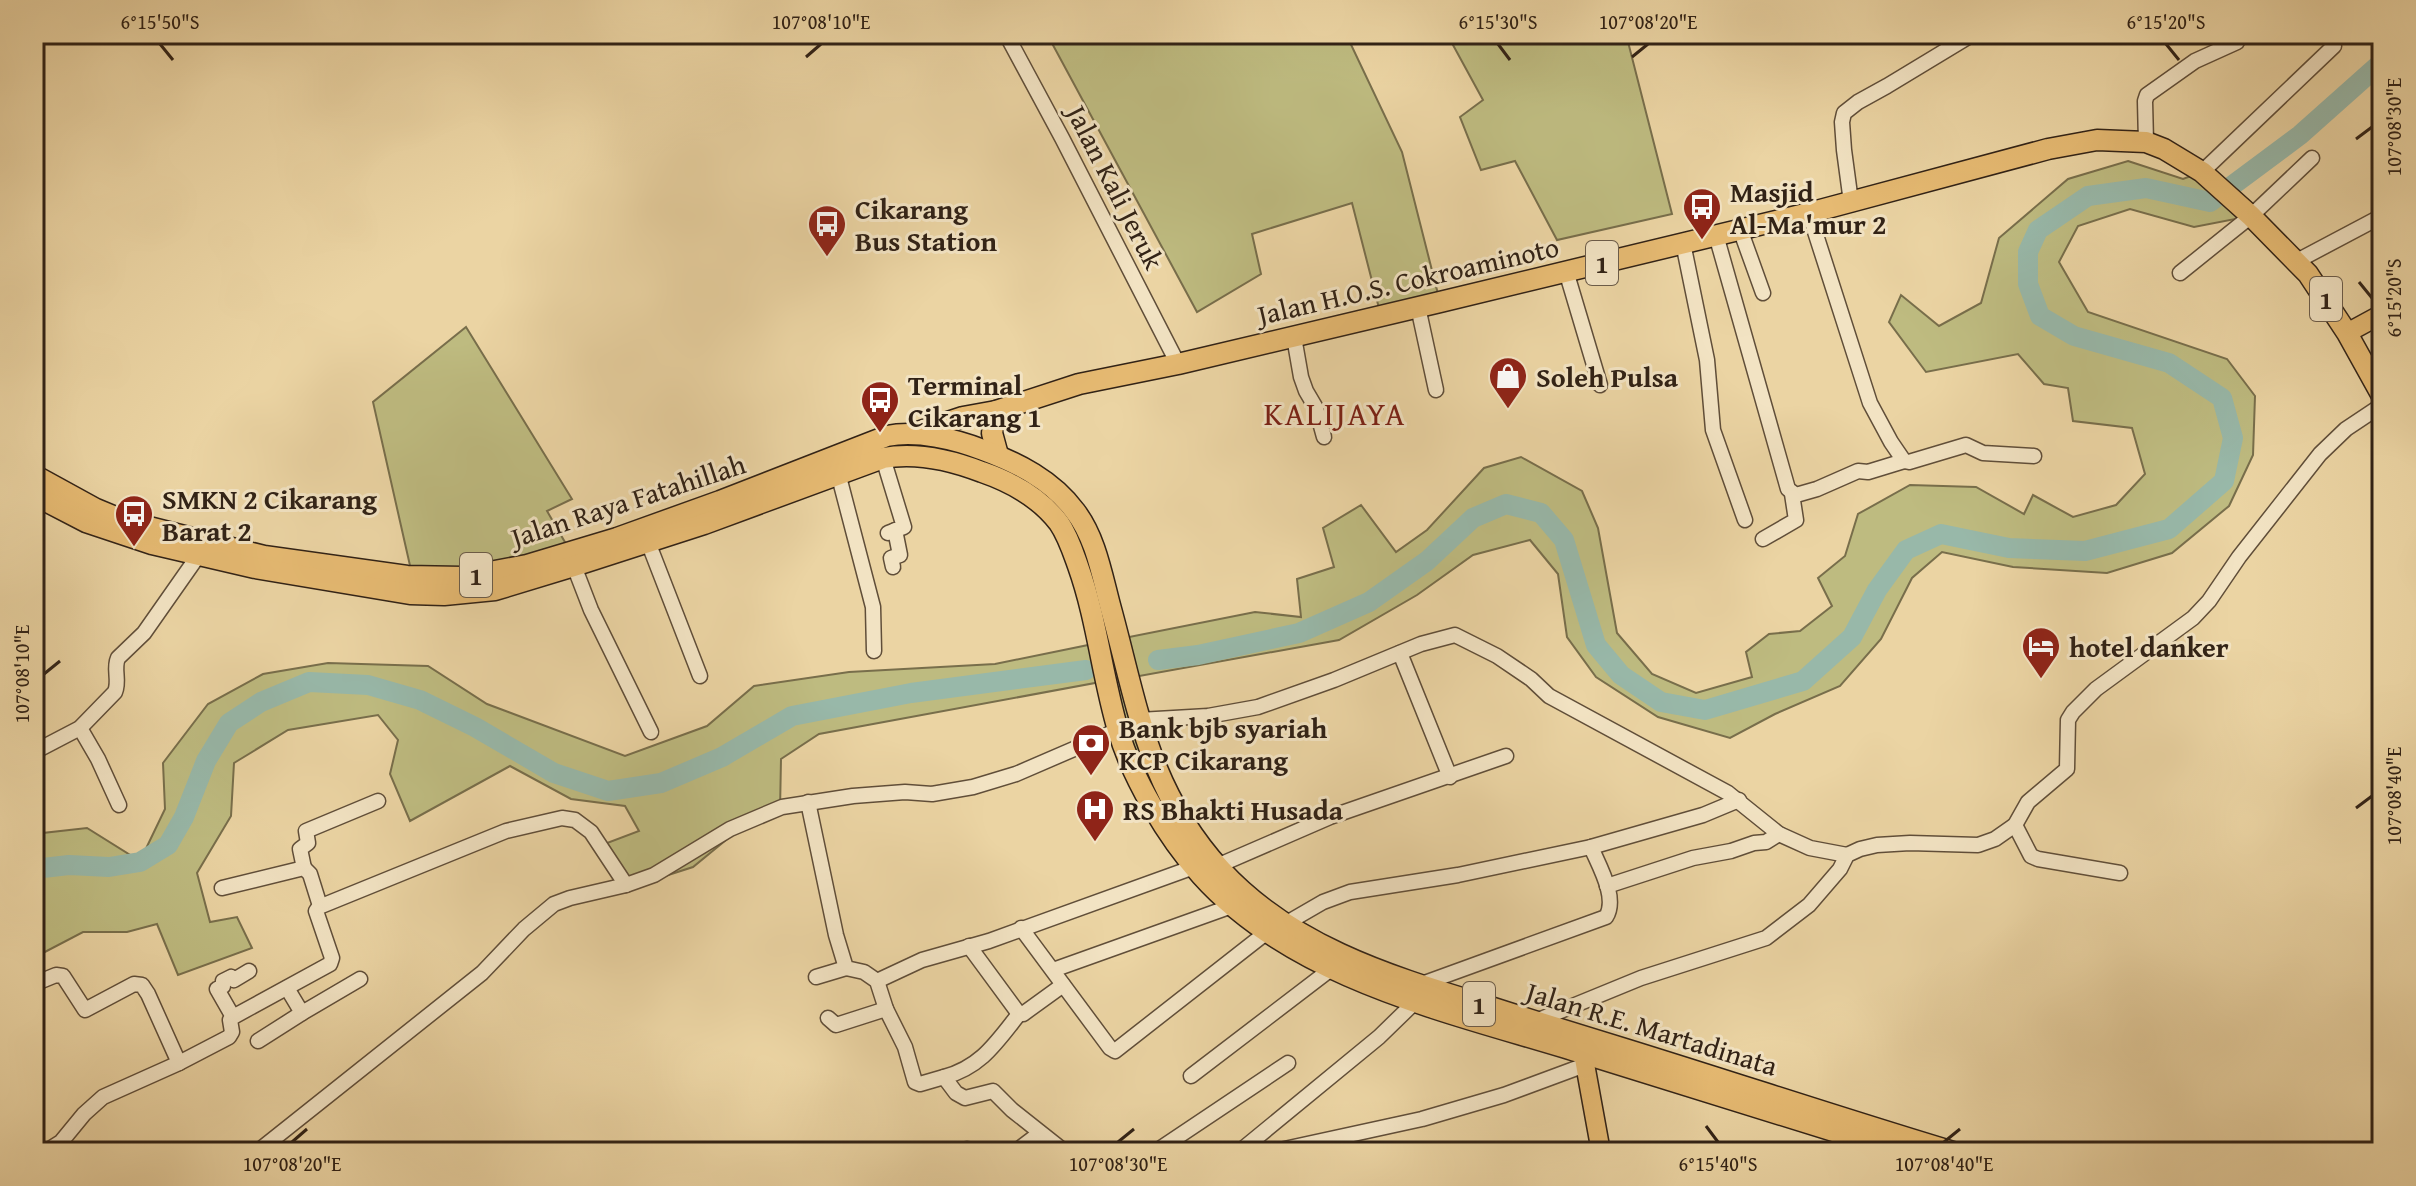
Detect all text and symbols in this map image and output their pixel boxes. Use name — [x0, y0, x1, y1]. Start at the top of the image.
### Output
text: 6°15'50"S — [120, 7, 200, 36]
text: 107°08'10"E — [772, 7, 870, 36]
text: 6°15'30"S — [1458, 7, 1538, 36]
text: 107°08'20"E — [1599, 7, 1697, 36]
text: 6°15'20"S — [2126, 7, 2206, 36]
text: 107°08'30"E — [2379, 78, 2408, 176]
street label: Jalan Kali Jeruk — [1056, 95, 1175, 277]
place label: Masjid Al-Ma'mur 2 — [1730, 171, 1887, 244]
bus stop icon: Masjid Al-Ma'mur 2 — [1681, 186, 1723, 241]
place label: Cikarang Bus Station — [855, 188, 997, 261]
bus stop icon: Cikarang Bus Station — [806, 203, 848, 258]
street label: Jalan H.O.S. Cokroaminoto — [1250, 225, 1563, 335]
road number: 1 — [1586, 241, 1618, 285]
text: 6°15'20"S — [2379, 258, 2408, 338]
road number: 1 — [2310, 277, 2342, 321]
shop icon: Soleh Pulsa — [1487, 355, 1529, 410]
place label: Soleh Pulsa — [1536, 356, 1679, 397]
place label: Terminal Cikarang 1 — [908, 364, 1042, 437]
bus stop icon: Terminal Cikarang 1 — [859, 379, 901, 434]
district label: KALIJAYA — [1264, 390, 1406, 437]
street label: Jalan Raya Fatahillah — [503, 443, 751, 558]
place label: SMKN 2 Cikarang Barat 2 — [162, 478, 377, 551]
bus stop icon: SMKN 2 Cikarang Barat 2 — [113, 493, 155, 548]
road number: 1 — [460, 553, 492, 597]
text: 107°08'10"E — [7, 625, 36, 723]
hotel icon: hotel danker — [2020, 625, 2062, 680]
place label: hotel danker — [2069, 626, 2229, 667]
place label: Bank bjb syariah KCP Cikarang — [1119, 707, 1328, 780]
bank icon: Bank bjb syariah KCP Cikarang — [1070, 722, 1112, 777]
text: 107°08'40"E — [2379, 747, 2408, 845]
hospital icon: RS Bhakti Husada — [1074, 788, 1116, 843]
place label: RS Bhakti Husada — [1123, 789, 1344, 830]
street label: Jalan R.E. Martadinata — [1518, 969, 1783, 1086]
road number: 1 — [1463, 982, 1495, 1026]
text: 107°08'20"E — [243, 1149, 341, 1178]
text: 107°08'30"E — [1069, 1149, 1167, 1178]
text: 6°15'40"S — [1678, 1149, 1758, 1178]
text: 107°08'40"E — [1895, 1149, 1993, 1178]

